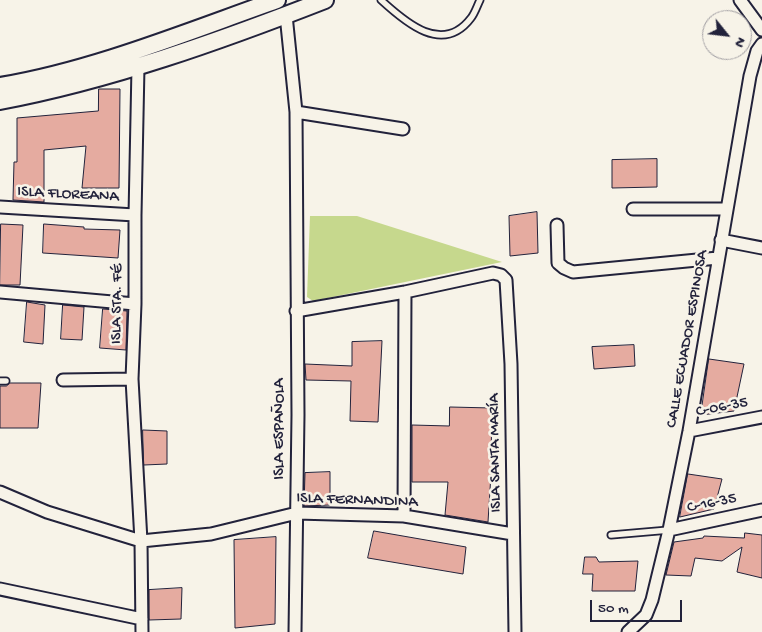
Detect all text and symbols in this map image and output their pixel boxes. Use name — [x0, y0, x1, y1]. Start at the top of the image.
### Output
north arrow — [702, 10, 752, 60]
text: N — [730, 34, 749, 50]
street label: ISLA FLOREANA — [17, 183, 119, 207]
street label: CALLE ECUADOR ESPINOSA — [663, 249, 713, 429]
street label: ISLA STA. FÉ — [108, 264, 128, 344]
street label: ISLA ESPAÑOLA — [271, 378, 291, 480]
street label: ISLA SANTA MARÍA — [485, 393, 507, 513]
street label: C-06-35 — [694, 394, 750, 422]
street label: ISLA FERNANDINA — [296, 489, 418, 513]
street label: C-16-35 — [686, 489, 738, 519]
scale bar — [592, 590, 684, 622]
text: 50 m — [598, 600, 629, 618]

